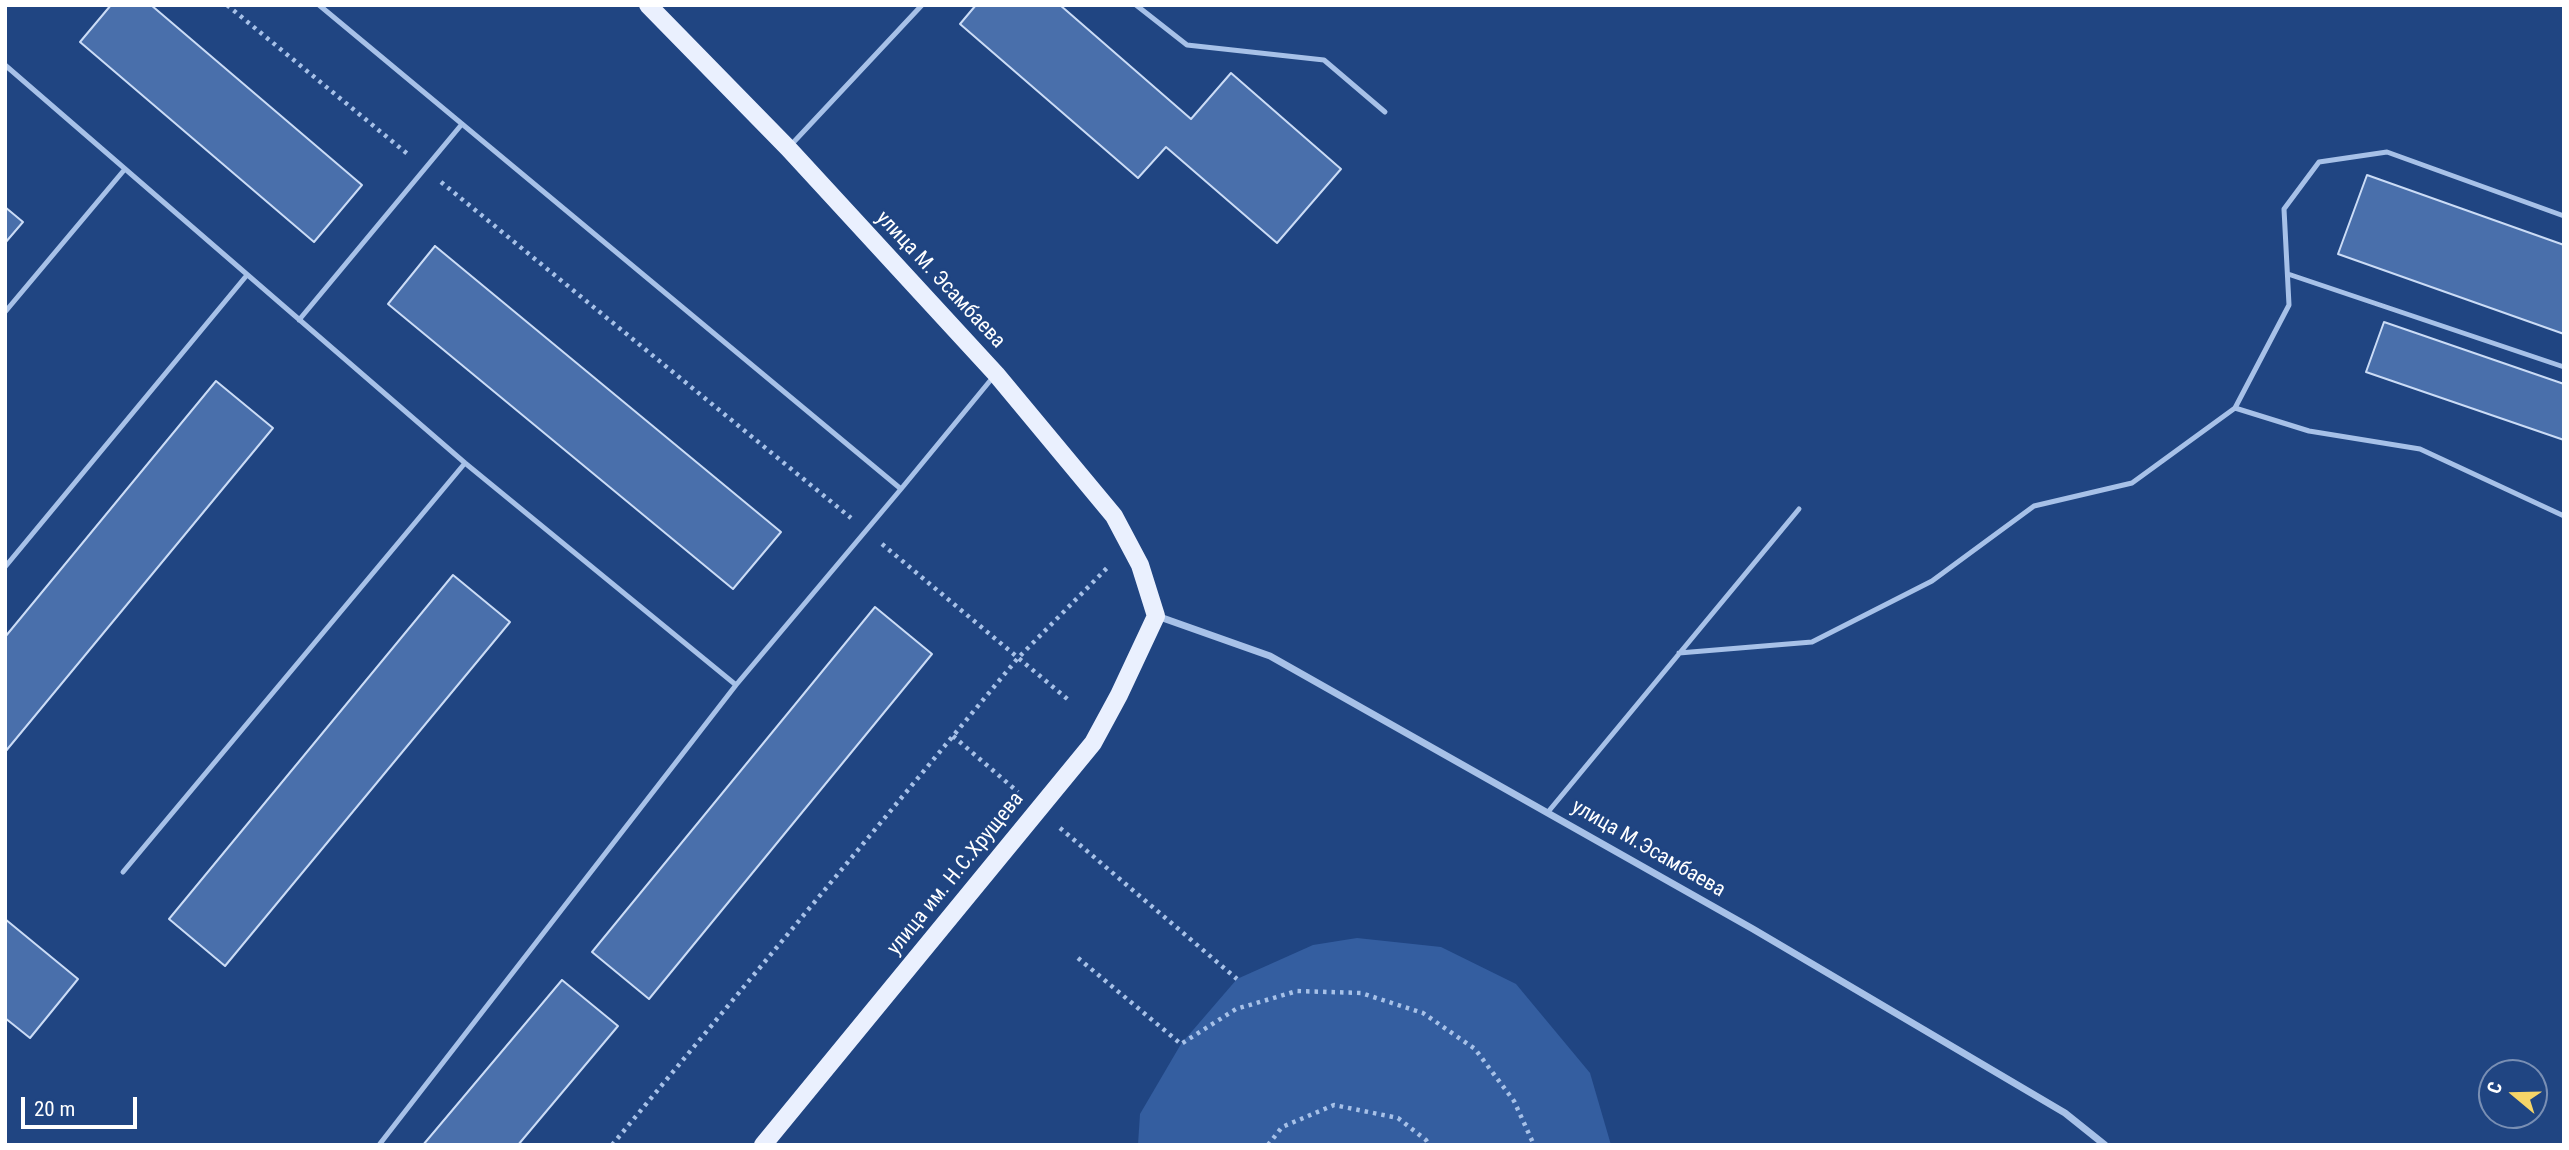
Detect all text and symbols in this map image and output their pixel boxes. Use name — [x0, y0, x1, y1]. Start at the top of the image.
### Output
street label: улица М. Эсамбаева — [870, 206, 1010, 354]
street label: улица им. Н.С.Хрущева — [882, 787, 1030, 961]
street label: улица М.Эсамбаева — [1567, 795, 1729, 903]
north arrow — [2478, 1059, 2548, 1129]
text: С — [2482, 1079, 2507, 1097]
scale bar — [24, 1084, 140, 1128]
text: 20 m — [34, 1097, 75, 1121]

